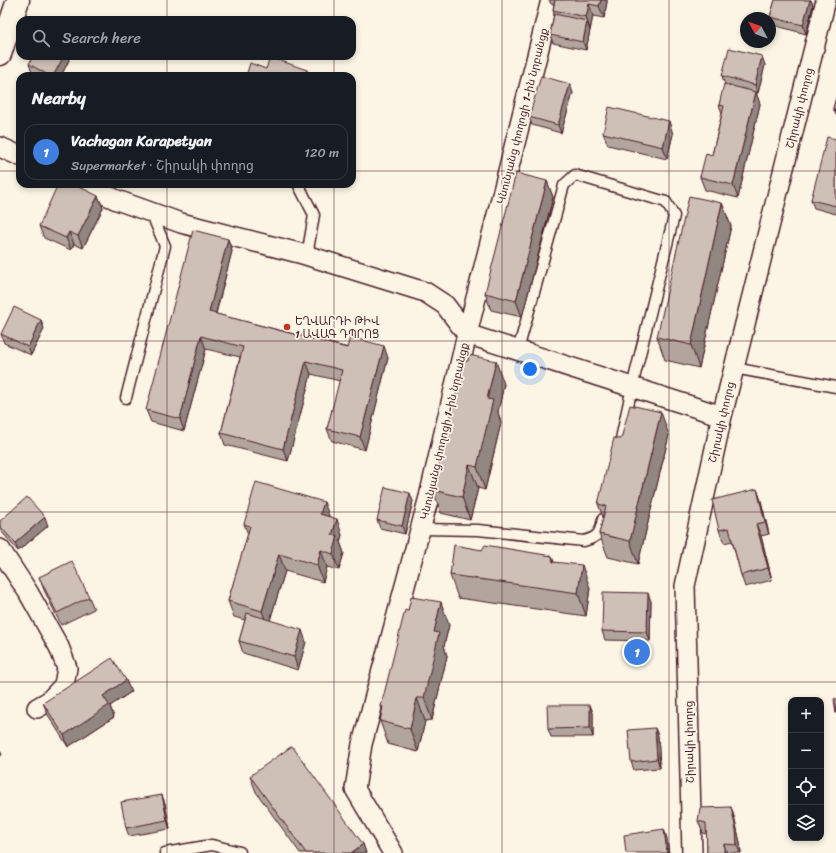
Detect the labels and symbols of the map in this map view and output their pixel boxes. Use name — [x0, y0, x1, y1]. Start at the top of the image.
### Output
north arrow — [740, 12, 776, 48]
street label: Կնունյանց փողոցի 1-ին նրբանցք — [491, 26, 554, 206]
street label: Շիրակի փողոց — [780, 66, 819, 151]
place label: ԵՂՎԱՐԴԻ ԹԻՎ 1 ԱՎԱԳ ԴՊՐՈՑ — [295, 312, 380, 344]
marker: ԵՂՎԱՐԴԻ ԹԻՎ 1 ԱՎԱԳ ԴՊՐՈՑ — [282, 322, 292, 332]
street label: Կնունյանց փողոցի 1-ին նրբանցք — [415, 341, 474, 521]
your location — [520, 359, 540, 379]
street label: Շիրակի փողոց — [703, 380, 740, 465]
pin: 1 — [624, 637, 650, 667]
street label: Շիրակի փողոց — [679, 700, 700, 784]

